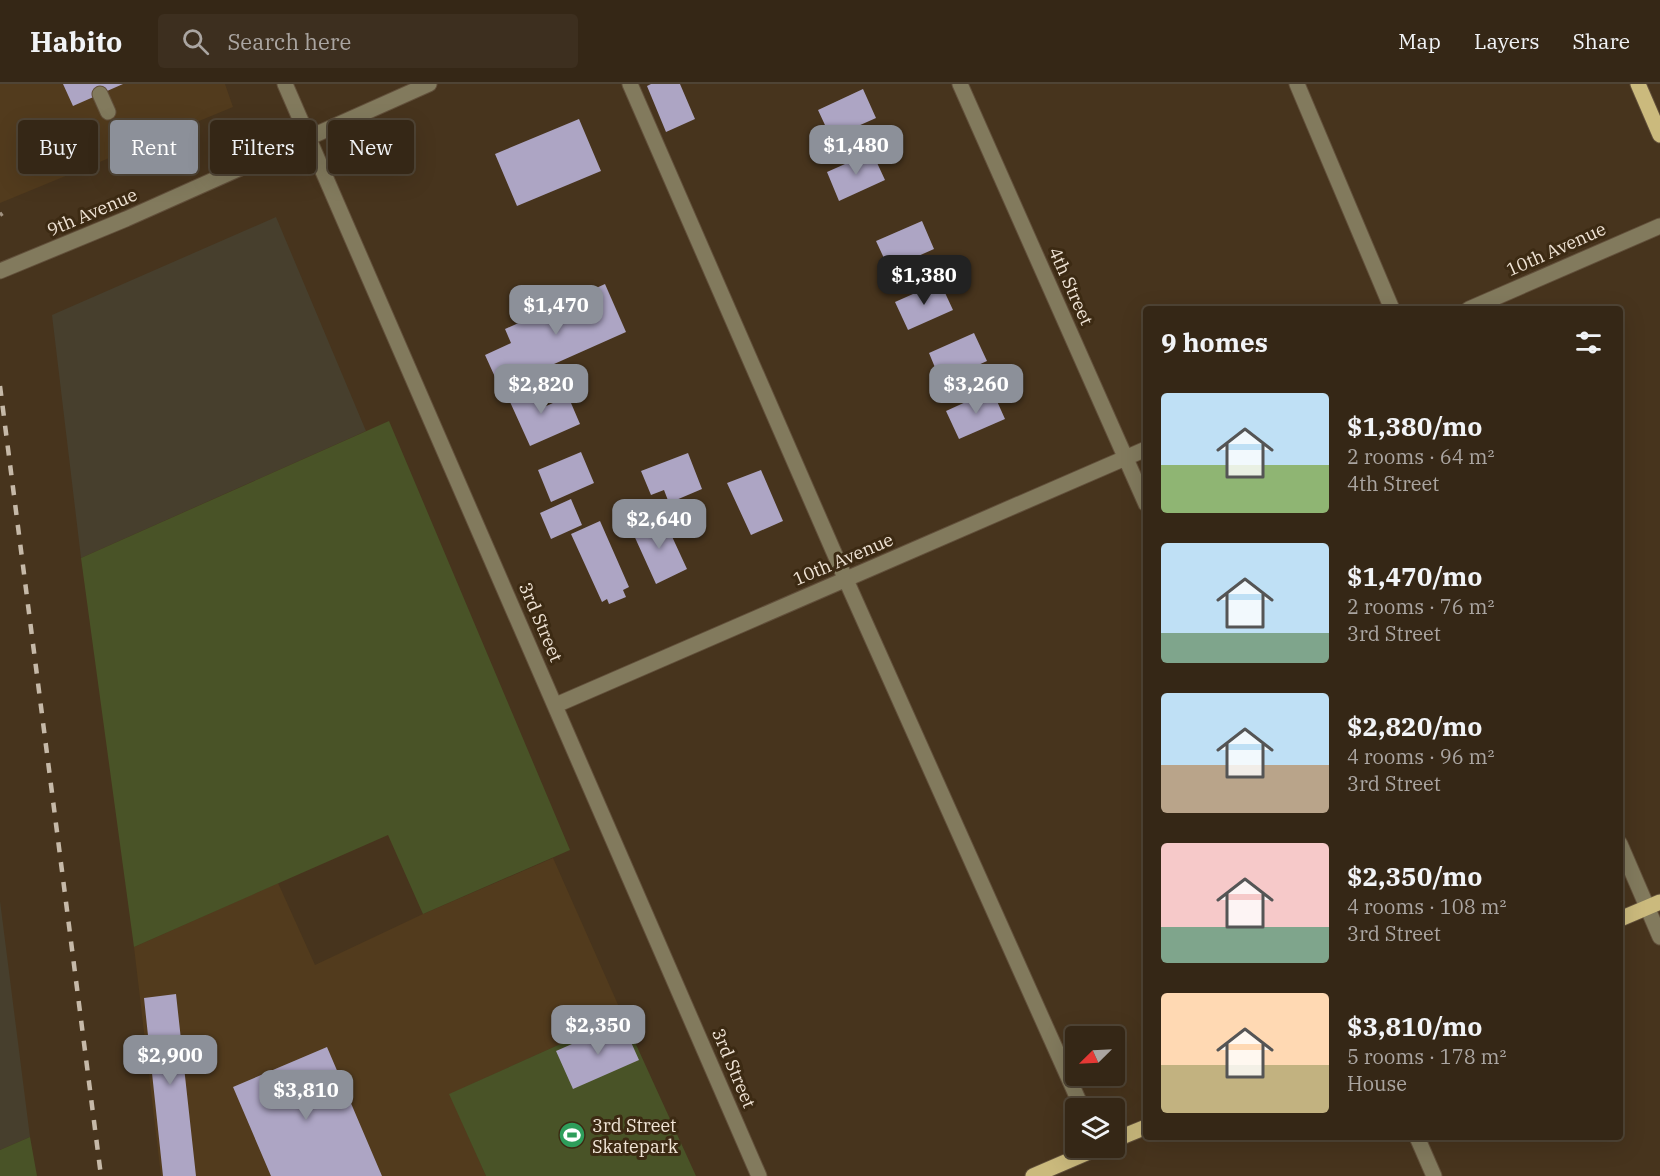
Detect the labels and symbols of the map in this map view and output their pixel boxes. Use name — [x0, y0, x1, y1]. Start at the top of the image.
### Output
pin: $1,480 — [807, 125, 905, 176]
street label: 9th Avenue — [43, 183, 141, 241]
street label: 10th Avenue — [1503, 217, 1609, 281]
street label: 4th Street — [1044, 243, 1098, 329]
pin: $1,380 — [875, 255, 973, 306]
pin: $1,470 — [507, 285, 605, 336]
pin: $2,820 — [492, 364, 590, 415]
pin: $3,260 — [927, 364, 1025, 415]
pin: $2,640 — [610, 499, 708, 550]
street label: 10th Avenue — [789, 528, 897, 590]
street label: 3rd Street — [514, 579, 568, 665]
pin: $2,350 — [549, 1005, 647, 1056]
street label: 3rd Street — [707, 1025, 761, 1111]
north arrow — [1065, 1026, 1125, 1086]
pin: $2,900 — [121, 1035, 219, 1086]
pin: $3,810 — [257, 1070, 355, 1121]
place label: 3rd Street Skatepark — [592, 1114, 679, 1158]
sports icon: 3rd Street Skatepark — [557, 1120, 587, 1150]

